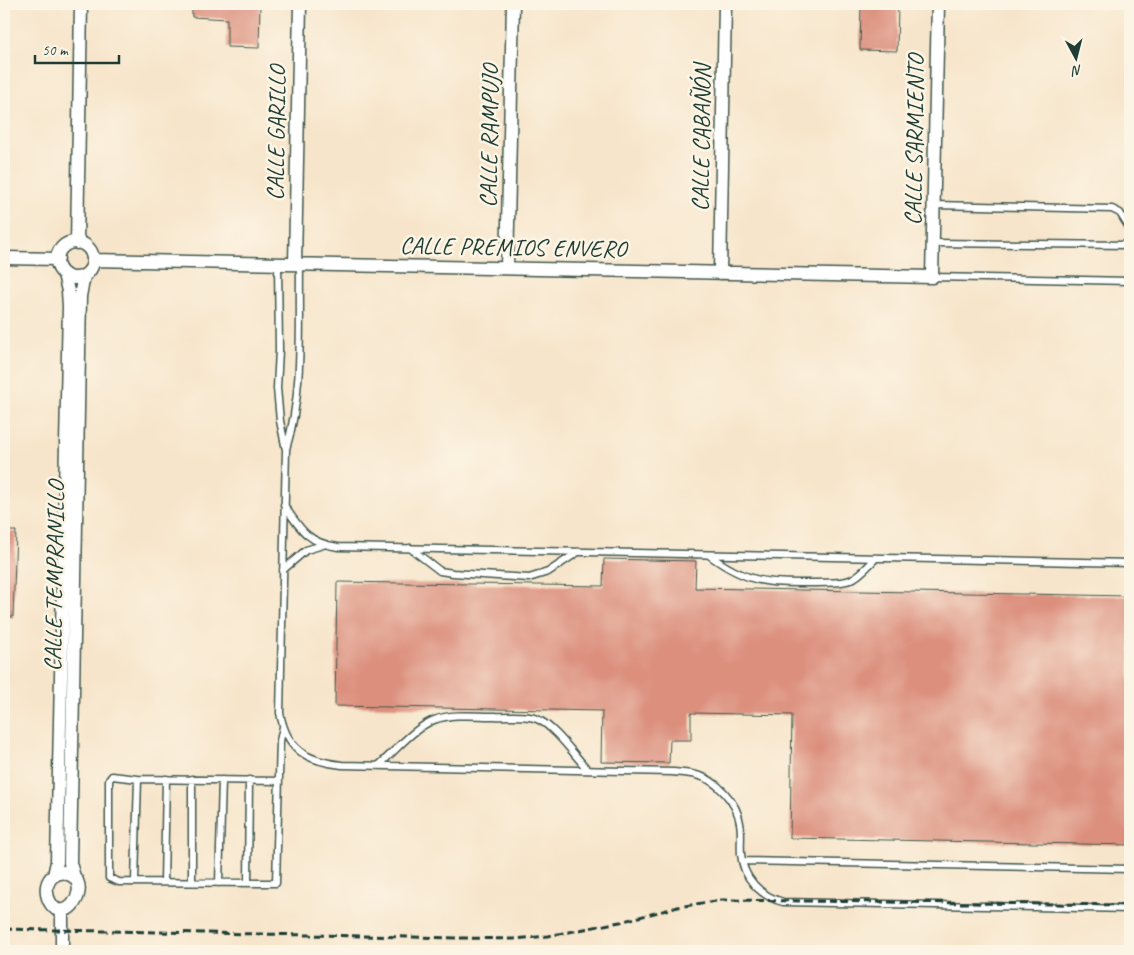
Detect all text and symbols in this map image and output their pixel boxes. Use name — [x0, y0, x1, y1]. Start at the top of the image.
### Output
scale bar — [35, 32, 119, 64]
north arrow — [1052, 32, 1102, 82]
text: 50 m — [42, 41, 69, 60]
street label: CALLE SARMIENTO — [898, 51, 931, 226]
street label: CALLE CABAÑÓN — [685, 61, 717, 212]
text: N — [1070, 61, 1083, 80]
street label: CALLE RAMPUJO — [473, 62, 505, 208]
street label: CALLE GARILLO — [260, 63, 292, 201]
street label: CALLE PREMIOS ENVERO — [400, 230, 629, 264]
street label: CALLE TEMPRANILLO — [37, 477, 71, 672]

